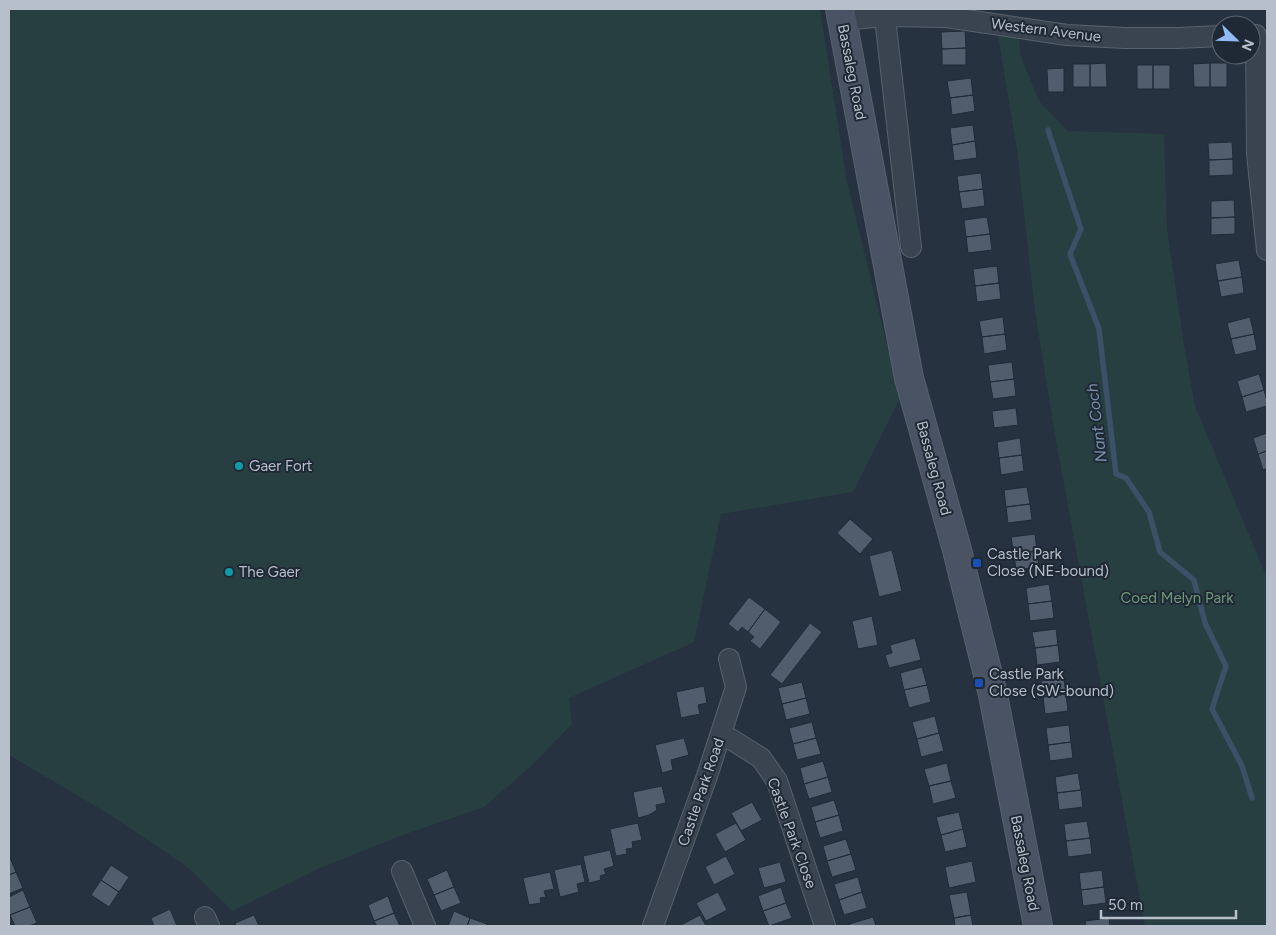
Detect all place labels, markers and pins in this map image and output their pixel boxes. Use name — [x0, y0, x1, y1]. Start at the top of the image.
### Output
place label: Gaer Fort — [249, 457, 313, 475]
marker: Gaer Fort — [233, 460, 245, 472]
place label: Castle Park Close (NE-bound) — [987, 545, 1109, 580]
marker: Castle Park Close (NE-bound) — [971, 557, 983, 569]
place label: The Gaer — [239, 563, 300, 581]
marker: The Gaer — [223, 566, 235, 578]
place label: Castle Park Close (SW-bound) — [989, 665, 1114, 700]
marker: Castle Park Close (SW-bound) — [973, 677, 985, 689]

